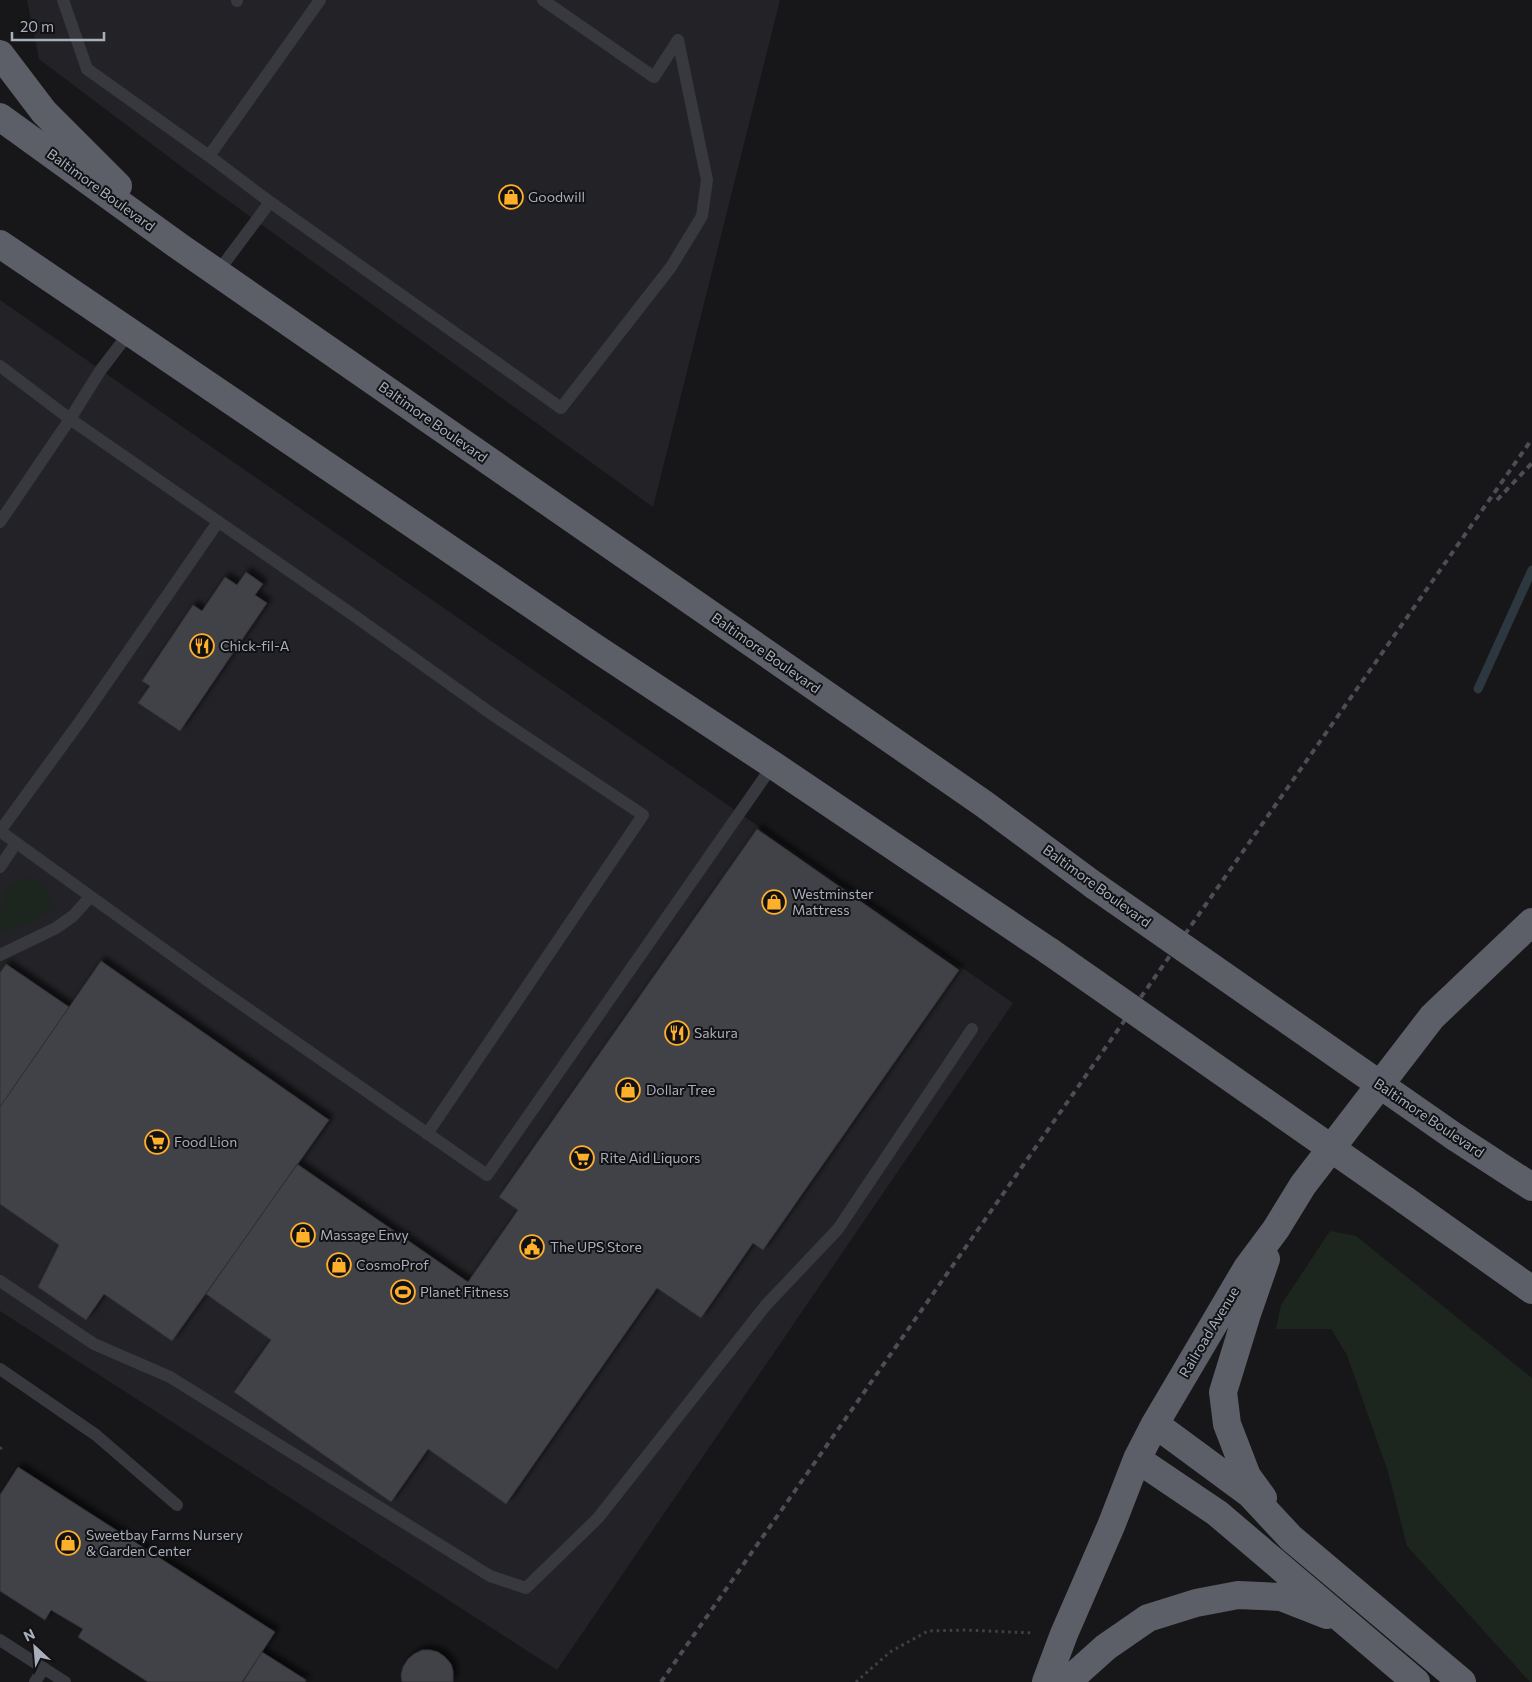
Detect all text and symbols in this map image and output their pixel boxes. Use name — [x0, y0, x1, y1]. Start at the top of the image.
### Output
scale bar — [12, 10, 105, 42]
text: 20 m — [20, 17, 54, 35]
street label: Baltimore Boulevard — [44, 145, 158, 234]
shop icon: Goodwill — [498, 184, 524, 210]
place label: Goodwill — [528, 188, 585, 205]
street label: Baltimore Boulevard — [376, 378, 491, 466]
street label: Baltimore Boulevard — [709, 609, 824, 697]
restaurant icon: Chick-fil-A — [189, 633, 215, 659]
place label: Chick-fil-A — [220, 637, 290, 654]
street label: Baltimore Boulevard — [1040, 841, 1154, 930]
place label: Westminster Mattress — [792, 885, 874, 918]
shop icon: Westminster Mattress — [761, 889, 787, 915]
restaurant icon: Sakura — [664, 1020, 690, 1046]
place label: Sakura — [694, 1024, 738, 1041]
street label: Baltimore Boulevard — [1371, 1074, 1488, 1161]
shop icon: Dollar Tree — [615, 1077, 641, 1103]
place label: Dollar Tree — [646, 1081, 715, 1098]
supermarket icon: Food Lion — [144, 1129, 170, 1155]
place label: Food Lion — [174, 1133, 237, 1150]
supermarket icon: Rite Aid Liquors — [569, 1145, 595, 1171]
place label: Rite Aid Liquors — [600, 1149, 700, 1166]
shop icon: Massage Envy — [290, 1222, 316, 1248]
place label: Massage Envy — [320, 1226, 409, 1243]
public building icon: The UPS Store — [519, 1234, 545, 1260]
place label: The UPS Store — [550, 1238, 642, 1255]
shop icon: CosmoProf — [326, 1252, 352, 1278]
place label: CosmoProf — [356, 1256, 429, 1273]
sports icon: Planet Fitness — [390, 1279, 416, 1305]
place label: Planet Fitness — [420, 1283, 509, 1300]
street label: Railroad Avenue — [1175, 1284, 1242, 1380]
place label: Sweetbay Farms Nursery & Garden Center — [86, 1526, 243, 1559]
shop icon: Sweetbay Farms Nursery & Garden Center — [55, 1530, 81, 1556]
north arrow — [10, 1622, 60, 1672]
text: N — [21, 1625, 38, 1645]

